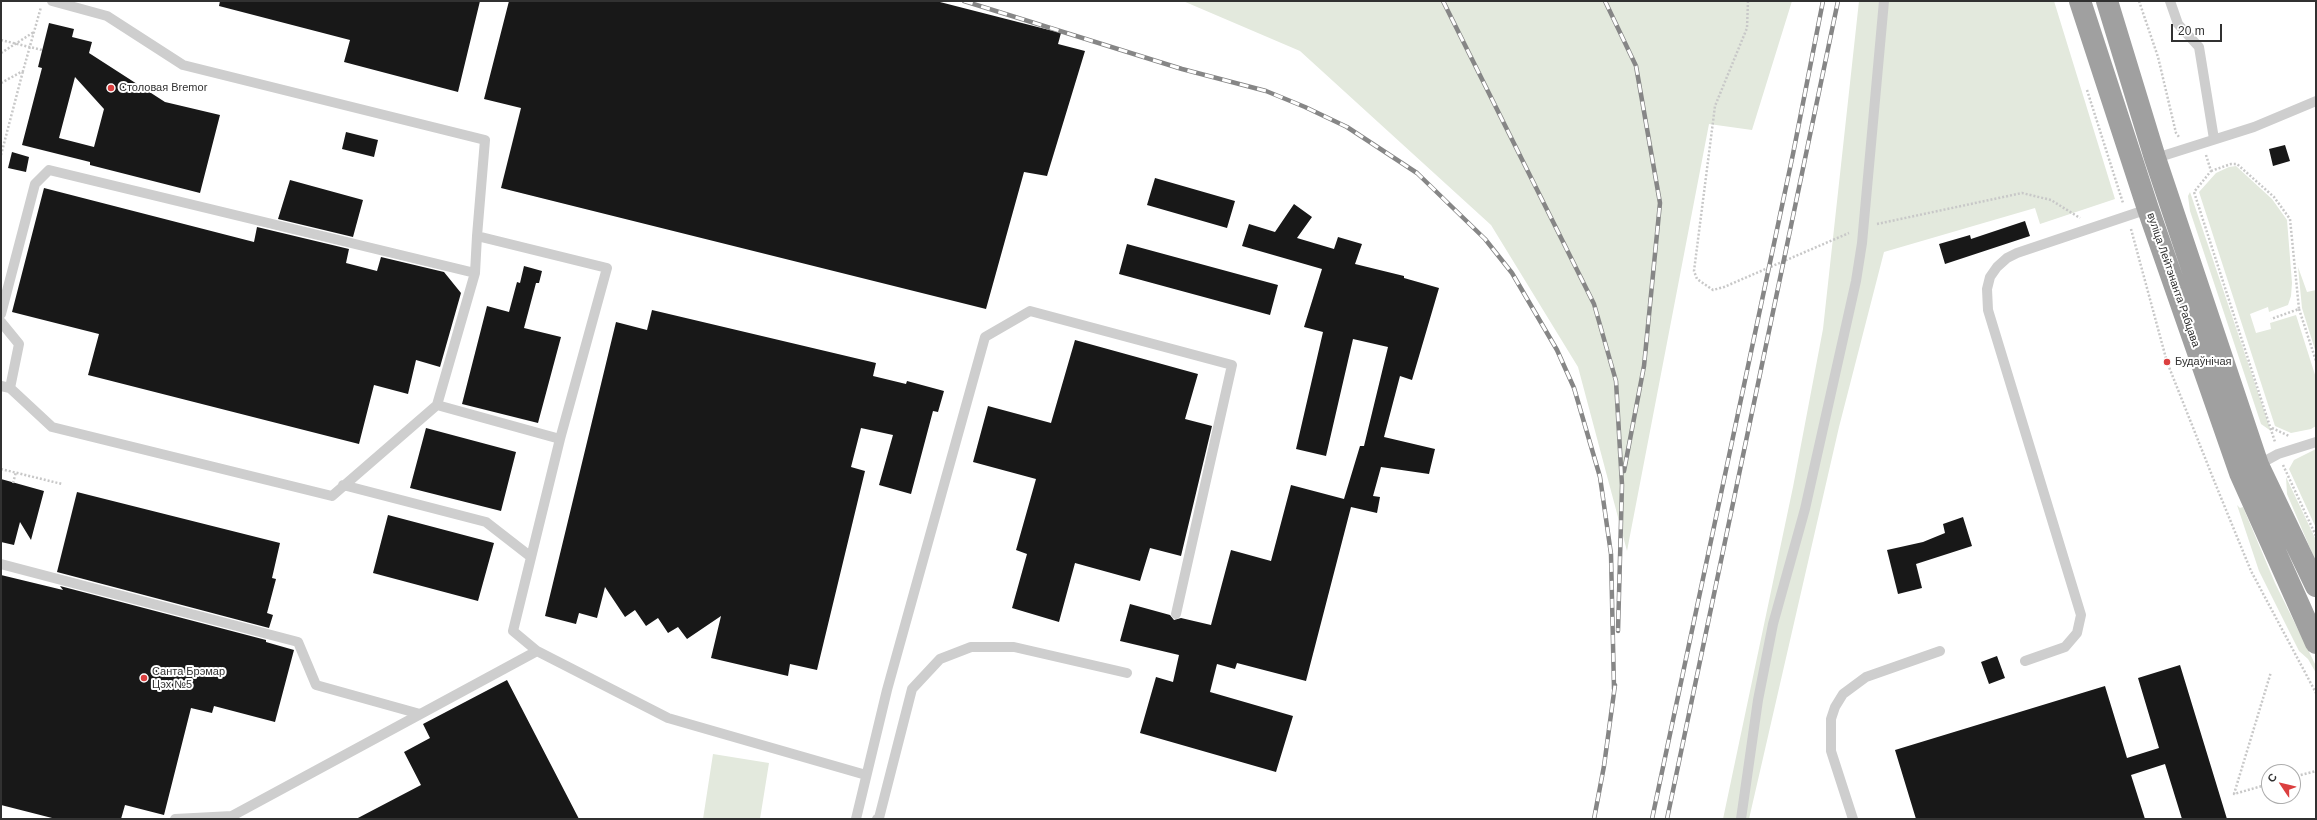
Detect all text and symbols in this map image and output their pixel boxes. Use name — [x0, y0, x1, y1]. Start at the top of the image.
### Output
scale bar — [2173, 16, 2224, 42]
text: 20 m — [2178, 24, 2205, 38]
place label: Столовая Bremor — [119, 81, 207, 95]
marker: Столовая Bremor — [106, 83, 116, 93]
street label: вуліца Лейтэнанта Рабцава — [2144, 211, 2202, 349]
place label: Будаўнічая — [2175, 355, 2231, 369]
marker: Будаўнічая — [2162, 357, 2172, 367]
place label: Санта Брэмар Цэх №5 — [152, 665, 225, 691]
marker: Санта Брэмар Цэх №5 — [139, 673, 149, 683]
north arrow — [2261, 764, 2301, 804]
text: С — [2265, 771, 2279, 784]

